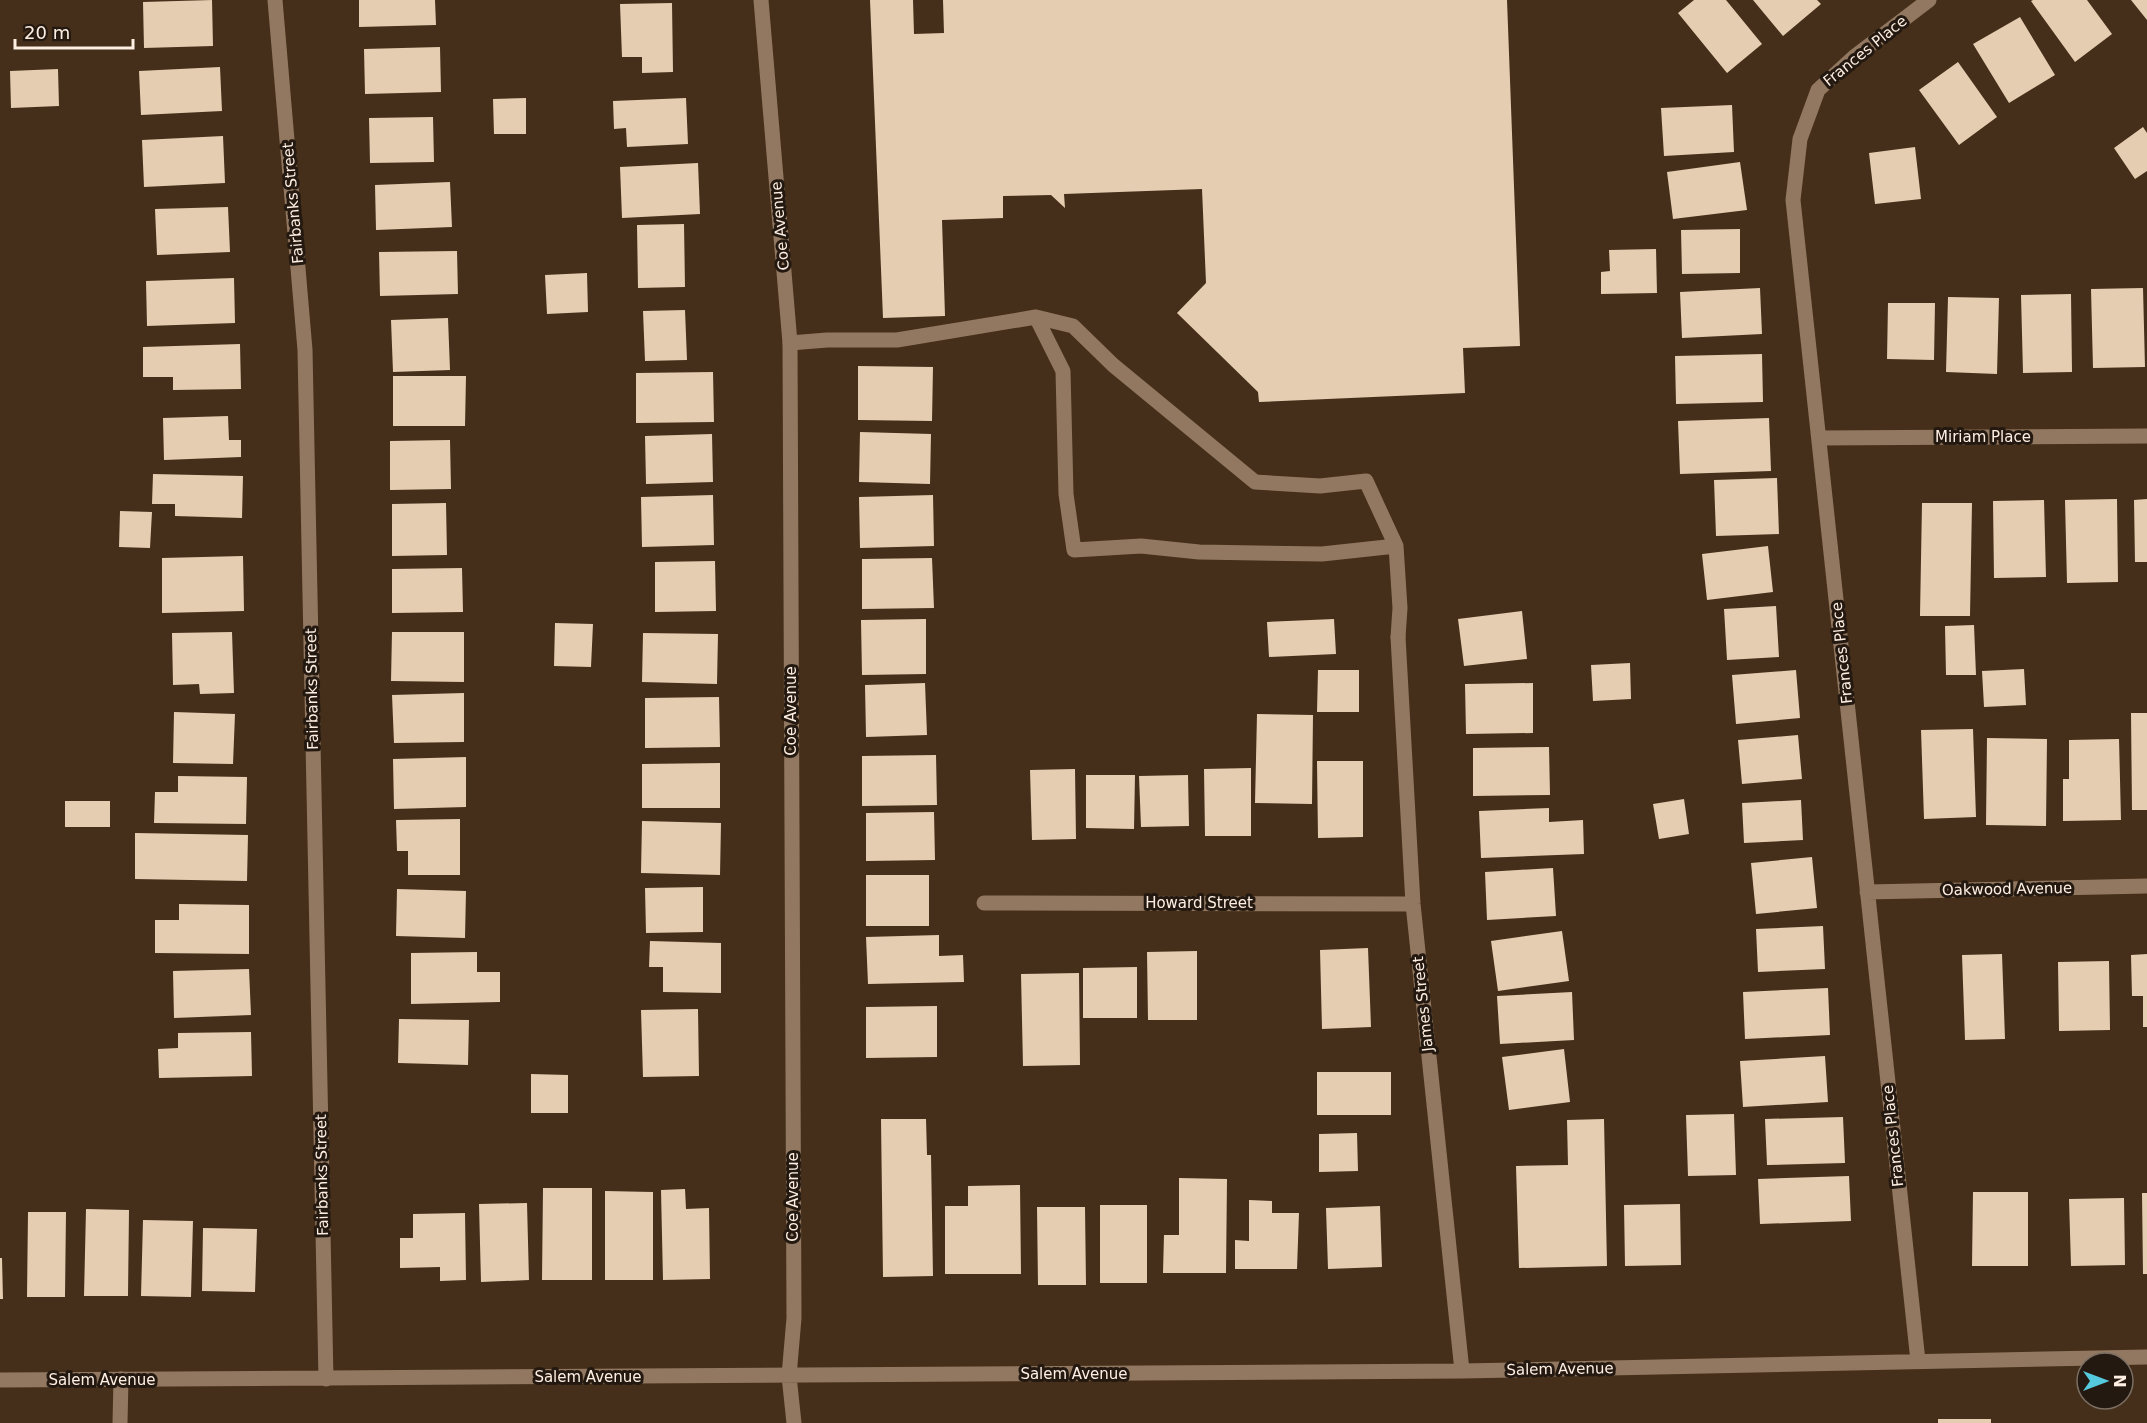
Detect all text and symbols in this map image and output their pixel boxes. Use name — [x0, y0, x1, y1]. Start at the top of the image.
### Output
scale bar — [15, 12, 134, 50]
street label: Frances Place — [1820, 12, 1910, 90]
text: 20 m — [24, 22, 70, 43]
street label: Fairbanks Street — [279, 141, 307, 264]
street label: Coe Avenue — [767, 181, 793, 271]
street label: Miriam Place — [1935, 428, 2031, 446]
street label: Frances Place — [1828, 601, 1856, 705]
street label: Fairbanks Street — [302, 628, 322, 750]
street label: Coe Avenue — [782, 666, 800, 756]
street label: Oakwood Avenue — [1942, 879, 2072, 899]
street label: Howard Street — [1145, 894, 1253, 912]
street label: James Street — [1409, 955, 1437, 1053]
street label: Frances Place — [1879, 1084, 1907, 1188]
street label: Fairbanks Street — [312, 1114, 332, 1236]
street label: Coe Avenue — [784, 1152, 802, 1242]
north arrow — [2075, 1351, 2135, 1411]
street label: Salem Avenue — [1506, 1359, 1614, 1379]
street label: Salem Avenue — [1020, 1365, 1128, 1383]
street label: Salem Avenue — [534, 1368, 642, 1386]
street label: Salem Avenue — [48, 1371, 156, 1389]
text: N — [2110, 1374, 2129, 1388]

